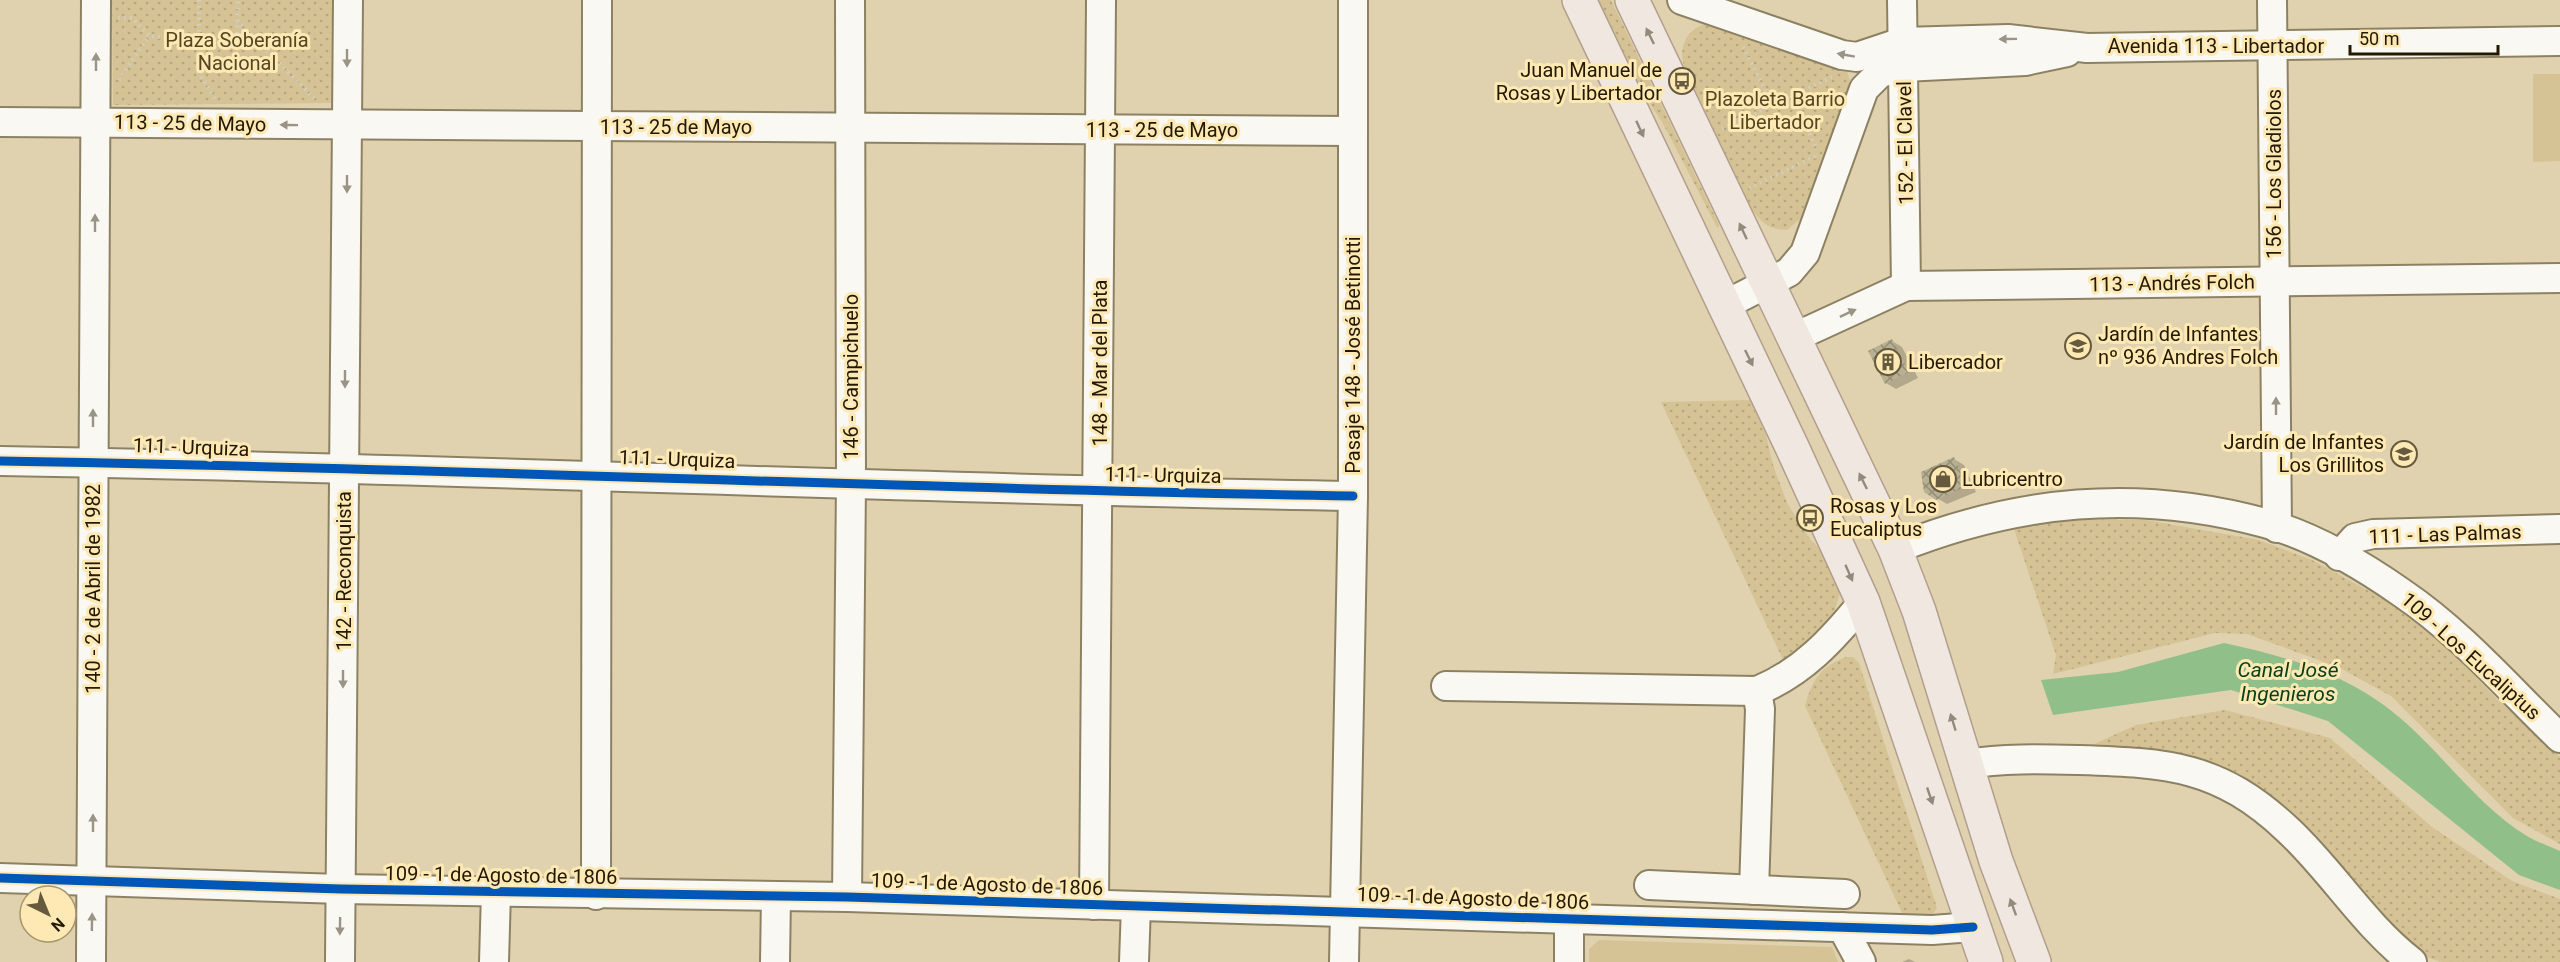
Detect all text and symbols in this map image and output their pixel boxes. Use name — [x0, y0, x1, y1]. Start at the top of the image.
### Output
scale bar — [2350, 18, 2498, 56]
park label: Plaza Soberanía Nacional — [165, 28, 309, 75]
one-way arrow — [1645, 28, 1654, 45]
text: 50 m — [2359, 28, 2399, 49]
one-way arrow — [1999, 34, 2018, 44]
street label: Avenida 113 - Libertador — [2108, 34, 2324, 58]
one-way arrow — [343, 49, 352, 68]
one-way arrow — [1837, 50, 1856, 59]
one-way arrow — [91, 53, 101, 72]
place label: Juan Manuel de Rosas y Libertador — [1496, 58, 1662, 105]
bus stop icon: Juan Manuel de Rosas y Libertador — [1667, 66, 1697, 96]
street label: 152 - El Clavel — [1892, 81, 1918, 205]
park label: Plazoleta Barrio Libertador — [1705, 87, 1845, 134]
street label: 156 - Los Gladiolos — [2262, 89, 2286, 259]
street label: 113 - 25 de Mayo — [114, 110, 266, 136]
street label: 113 - 25 de Mayo — [600, 115, 752, 139]
street label: 113 - 25 de Mayo — [1086, 118, 1238, 142]
one-way arrow — [279, 120, 298, 130]
one-way arrow — [1635, 120, 1644, 137]
one-way arrow — [342, 175, 352, 194]
one-way arrow — [90, 213, 100, 232]
one-way arrow — [1739, 223, 1748, 240]
street label: Pasaje 148 - José Betinotti — [1341, 236, 1365, 474]
street label: 113 - Andrés Folch — [2089, 270, 2255, 296]
street label: 148 - Mar del Plata — [1088, 280, 1112, 446]
street label: 146 - Campichuelo — [839, 294, 863, 460]
one-way arrow — [1839, 308, 1857, 318]
place label: Jardín de Infantes nº 936 Andres Folch — [2098, 322, 2278, 369]
school or university icon: Jardín de Infantes nº 936 Andres Folch — [2063, 331, 2093, 361]
building icon: Libercador — [1873, 347, 1903, 377]
one-way arrow — [1744, 350, 1754, 367]
place label: Libercador — [1908, 350, 2003, 374]
one-way arrow — [340, 370, 350, 389]
one-way arrow — [2271, 397, 2281, 416]
one-way arrow — [88, 408, 98, 427]
place label: Jardín de Infantes Los Grillitos — [2224, 430, 2384, 477]
street label: 111 - Urquiza — [132, 433, 250, 461]
school or university icon: Jardín de Infantes Los Grillitos — [2389, 439, 2419, 469]
street label: 111 - Urquiza — [618, 445, 736, 473]
street label: 111 - Urquiza — [1104, 462, 1222, 488]
shop icon: Lubricentro — [1928, 464, 1958, 494]
place label: Lubricentro — [1962, 467, 2063, 491]
one-way arrow — [1858, 472, 1867, 489]
street label: 140 - 2 de Abril de 1982 — [81, 484, 105, 694]
street label: 142 - Reconquista — [332, 491, 356, 651]
place label: Rosas y Los Eucaliptus — [1830, 494, 1937, 541]
bus stop icon: Rosas y Los Eucaliptus — [1795, 503, 1825, 533]
street label: 111 - Las Palmas — [2368, 519, 2522, 549]
one-way arrow — [1845, 564, 1855, 582]
street label: 109 - Los Eucaliptus — [2396, 587, 2546, 725]
water label: Canal José Ingenieros — [2238, 658, 2339, 706]
one-way arrow — [338, 670, 348, 689]
one-way arrow — [1948, 713, 1957, 731]
one-way arrow — [1926, 787, 1935, 805]
one-way arrow — [88, 813, 98, 832]
street label: 109 - 1 de Agosto de 1806 — [384, 861, 618, 889]
street label: 109 - 1 de Agosto de 1806 — [870, 868, 1104, 900]
street label: 109 - 1 de Agosto de 1806 — [1356, 882, 1590, 914]
north arrow — [18, 884, 78, 944]
one-way arrow — [2008, 898, 2018, 916]
one-way arrow — [87, 912, 97, 931]
text: N — [47, 914, 68, 935]
one-way arrow — [335, 916, 345, 935]

